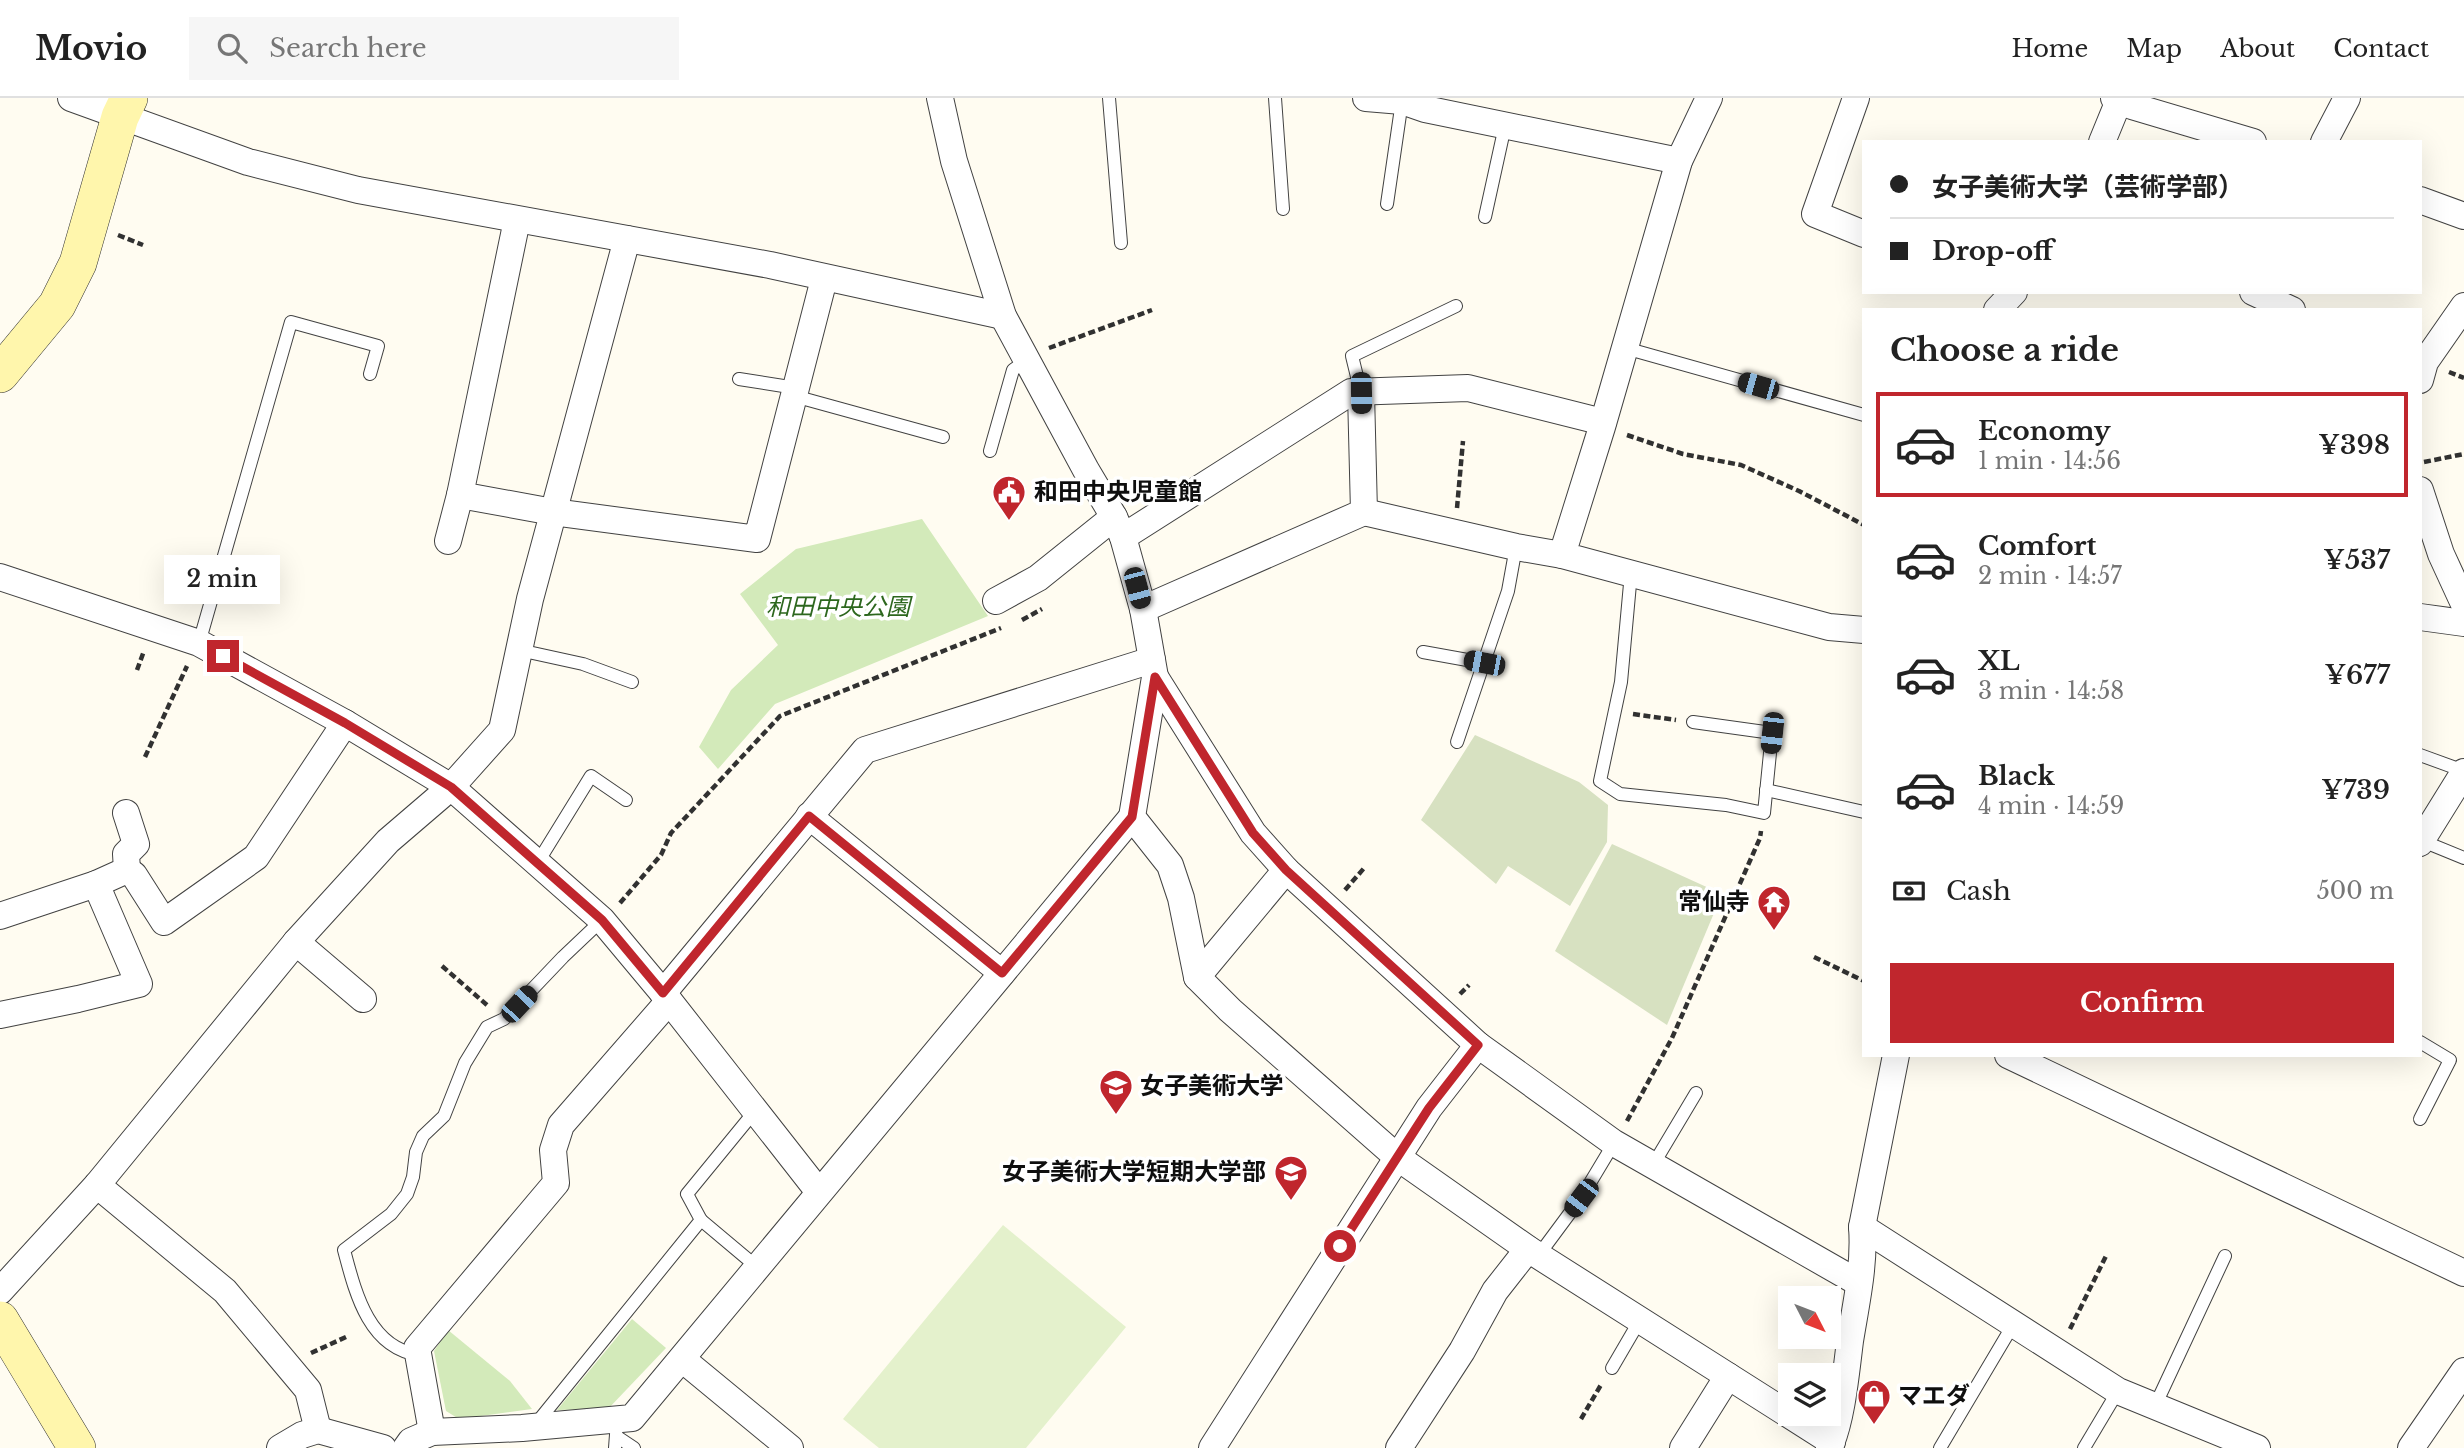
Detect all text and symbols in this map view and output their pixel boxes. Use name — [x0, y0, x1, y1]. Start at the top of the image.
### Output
search box — [189, 17, 679, 80]
text: Movio — [35, 28, 147, 69]
icon: search — [213, 29, 251, 67]
text: Search here — [269, 32, 427, 64]
text: Home — [2012, 34, 2088, 63]
text: Map — [2126, 34, 2182, 63]
text: About — [2220, 34, 2295, 63]
text: Contact — [2333, 34, 2429, 63]
text: 女子美術大学（芸術学部） — [1932, 171, 2244, 203]
text: Drop-off — [1932, 235, 2053, 267]
text: Choose a ride — [1890, 330, 2119, 370]
car — [1735, 370, 1782, 402]
car — [1351, 372, 1372, 414]
icon: car — [1894, 413, 1957, 476]
text: Economy — [1978, 415, 2111, 447]
text: ¥398 — [2318, 429, 2390, 461]
text: 1 min · 14:56 — [1978, 447, 2121, 475]
public building icon: 和田中央児童館 — [990, 473, 1028, 522]
place label: 和田中央児童館 — [1034, 477, 1202, 506]
icon: car — [1894, 528, 1957, 591]
text: Comfort — [1978, 530, 2096, 562]
text: ¥537 — [2323, 544, 2390, 576]
callout: 2 min — [165, 554, 281, 603]
text: 2 min · 14:57 — [1978, 562, 2122, 590]
text: 2 min — [187, 565, 257, 593]
car — [1122, 565, 1153, 611]
park label: 和田中央公園 — [766, 592, 913, 621]
route end — [207, 640, 239, 672]
icon: car — [1894, 643, 1957, 706]
text: XL — [1978, 645, 2020, 677]
car — [1462, 649, 1507, 677]
text: ¥677 — [2324, 659, 2390, 691]
text: 3 min · 14:58 — [1978, 677, 2124, 705]
car — [1760, 711, 1785, 755]
icon: car — [1894, 758, 1957, 821]
text: Black — [1978, 760, 2055, 792]
text: ¥739 — [2321, 774, 2390, 806]
text: 4 min · 14:59 — [1978, 792, 2124, 820]
icon: cash — [1890, 872, 1928, 910]
text: Cash — [1946, 875, 2011, 907]
text: 500 m — [2317, 877, 2394, 905]
temple icon: 常仙寺 — [1755, 883, 1793, 932]
place label: 常仙寺 — [1678, 887, 1750, 916]
button: Confirm — [1890, 963, 2394, 1043]
car — [497, 981, 542, 1027]
school or university icon: 女子美術大学 — [1097, 1067, 1135, 1116]
place label: 女子美術大学 — [1140, 1071, 1284, 1100]
school or university icon: 女子美術大学短期大学部 — [1272, 1153, 1310, 1202]
place label: 女子美術大学短期大学部 — [1002, 1157, 1266, 1186]
car — [1560, 1175, 1603, 1221]
route start — [1324, 1230, 1356, 1262]
north arrow — [1778, 1286, 1841, 1349]
map controls — [1778, 1286, 1841, 1426]
button: layers — [1778, 1363, 1841, 1426]
shop icon: マエダ — [1855, 1377, 1893, 1426]
place label: マエダ — [1898, 1381, 1970, 1410]

